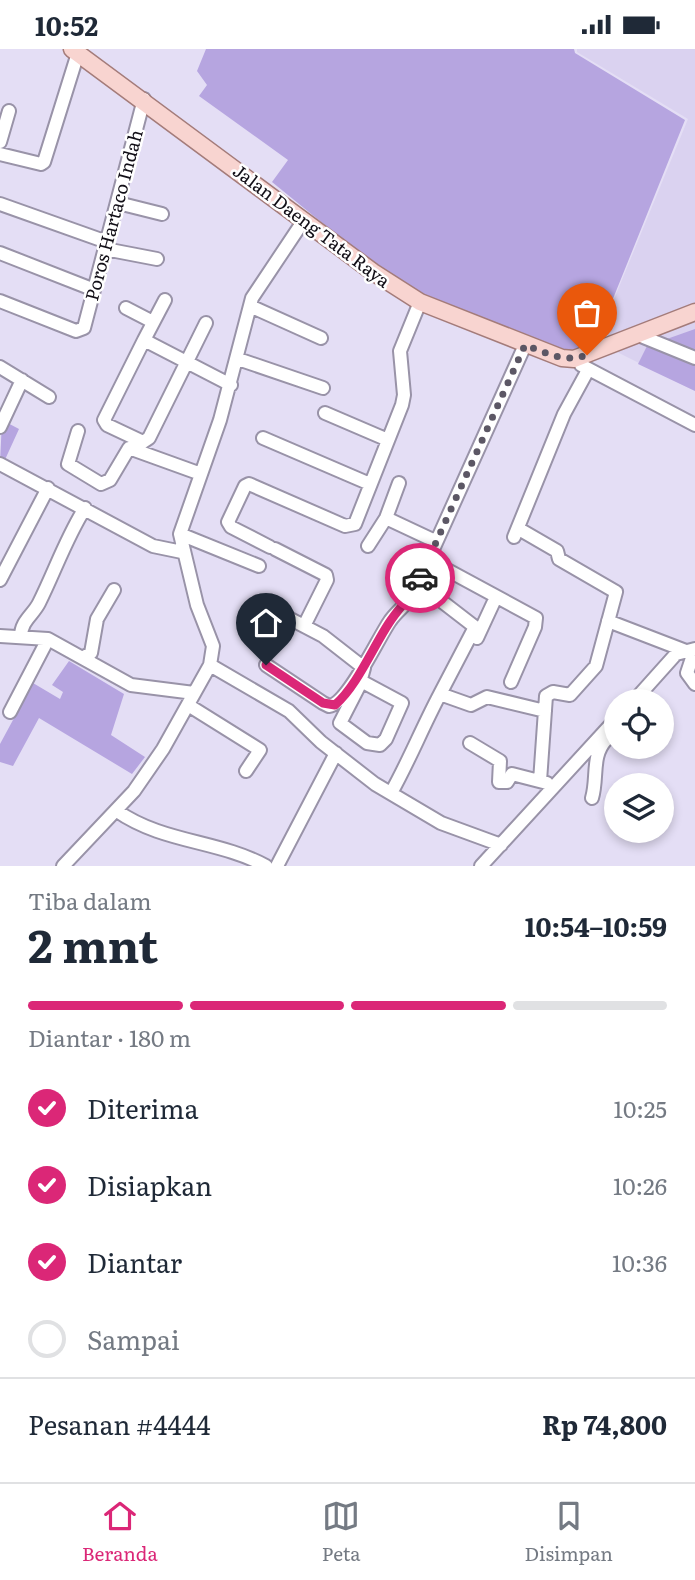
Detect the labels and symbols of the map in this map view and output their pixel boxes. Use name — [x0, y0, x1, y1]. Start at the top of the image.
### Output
street label: Poros Hartaco Indah — [77, 126, 149, 304]
street label: Jalan Daeng Tata Raya — [228, 157, 397, 293]
pin — [557, 283, 617, 355]
courier — [385, 543, 455, 613]
pin — [236, 593, 296, 665]

